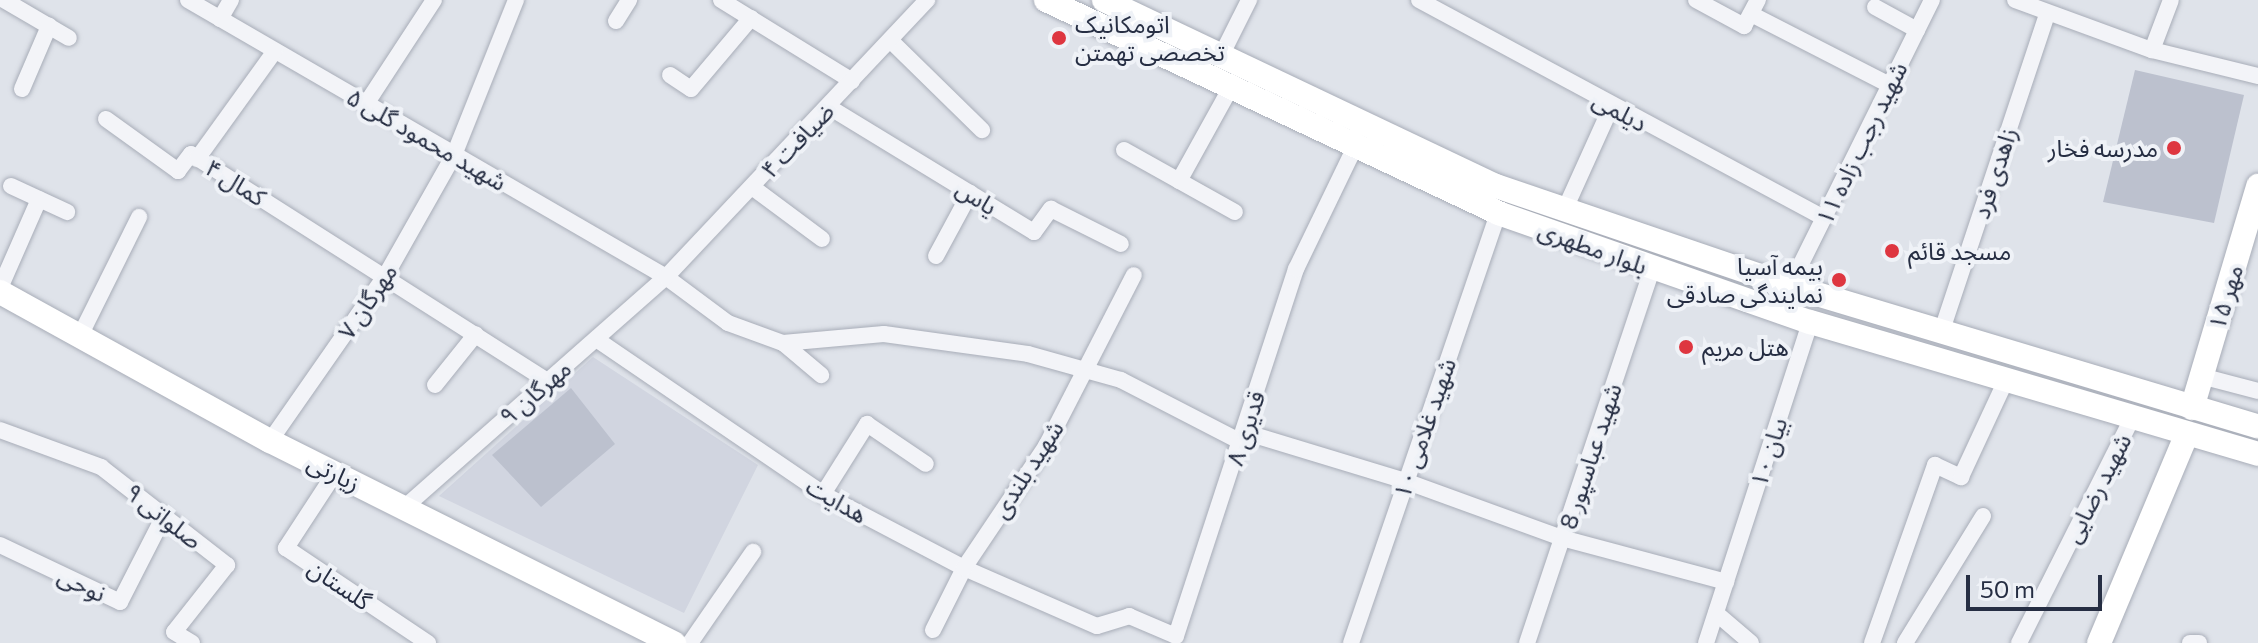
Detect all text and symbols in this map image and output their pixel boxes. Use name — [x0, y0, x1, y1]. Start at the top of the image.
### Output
place label: اتومکانیک تخصصی تهمتن — [1075, 10, 1225, 66]
marker: اتومکانیک تخصصی تهمتن — [1050, 29, 1068, 47]
street label: شهید رجب زاده ۱۱ — [1809, 57, 1913, 229]
street label: شهید محمود گلی ۵ — [342, 82, 512, 196]
street label: دیلمی — [1588, 85, 1652, 137]
street label: ضیافت ۴ — [754, 97, 840, 183]
street label: زاهدی فرد — [1966, 124, 2022, 222]
place label: مدرسه فخار — [2048, 134, 2158, 162]
marker: مدرسه فخار — [2165, 139, 2183, 157]
street label: کمال ۴ — [200, 152, 272, 212]
street label: یاس — [951, 173, 1003, 221]
street label: بلوار مطهری — [1535, 214, 1651, 280]
place label: مسجد قائم — [1908, 237, 2011, 265]
marker: مسجد قائم — [1883, 242, 1901, 260]
place label: بیمه آسیا نمایندگی صادقی — [1667, 252, 1823, 308]
street label: مهرگان ۷ — [331, 258, 403, 344]
street label: مهر ۱۵ — [2202, 261, 2248, 333]
marker: بیمه آسیا نمایندگی صادقی — [1830, 271, 1848, 289]
place label: هتل مریم — [1702, 333, 1789, 361]
marker: هتل مریم — [1677, 338, 1695, 356]
street label: مهرگان ۹ — [493, 353, 577, 431]
street label: شهید غلامی ۱۰ — [1387, 354, 1461, 502]
street label: شهید عباسپور 8 — [1553, 379, 1627, 533]
street label: قدیری ۸ — [1219, 387, 1271, 469]
street label: بیان ۱۰ — [1743, 414, 1793, 490]
street label: شهید بلندی — [985, 415, 1069, 523]
street label: شهید رضایی — [2057, 428, 2137, 548]
street label: زیارتی — [303, 447, 365, 497]
street label: هدایت — [801, 471, 873, 529]
street label: صلواتی ۹ — [120, 477, 208, 555]
street label: گلستان — [303, 553, 377, 615]
scale bar — [1970, 559, 2106, 609]
street label: نوحی — [53, 560, 111, 608]
text: 50 m — [1980, 574, 2035, 603]

